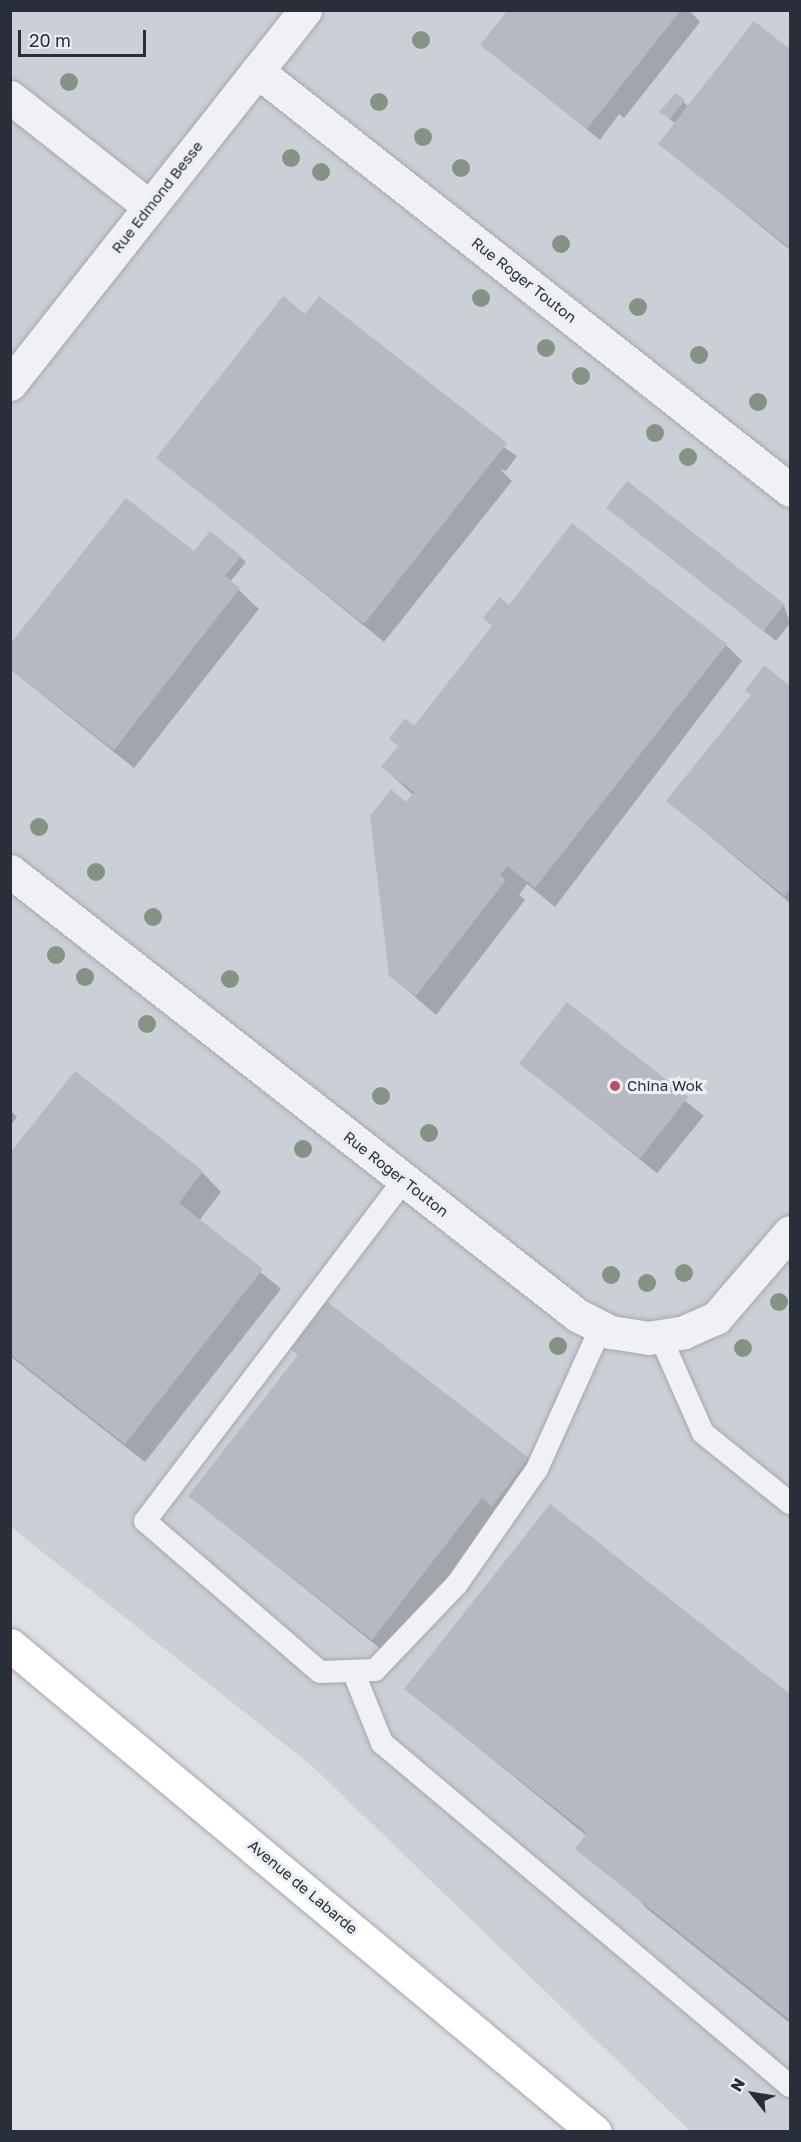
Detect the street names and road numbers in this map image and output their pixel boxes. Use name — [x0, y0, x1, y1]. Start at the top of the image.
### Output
street label: Rue Edmond Besse — [108, 137, 206, 257]
street label: Rue Roger Touton — [468, 233, 580, 327]
street label: Rue Roger Touton — [340, 1127, 452, 1221]
street label: Avenue de Labarde — [245, 1836, 361, 1938]

